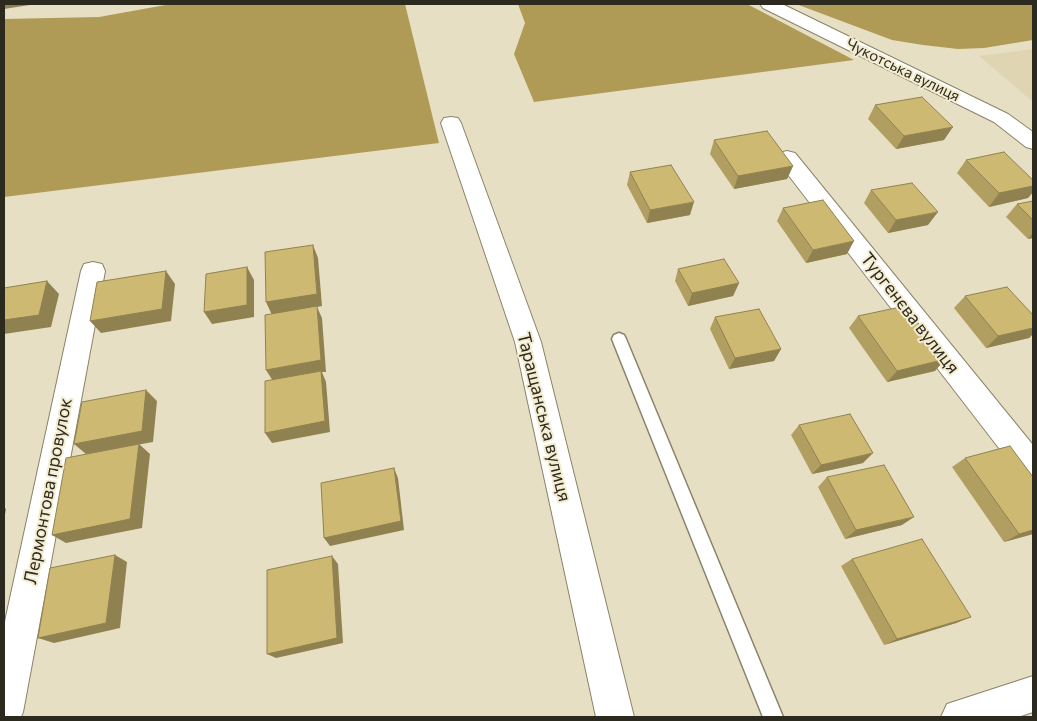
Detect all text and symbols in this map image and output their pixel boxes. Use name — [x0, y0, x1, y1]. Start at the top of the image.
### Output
street label: Чукотська вулиця — [843, 35, 963, 105]
street label: Тургенєва вулиця — [856, 248, 964, 378]
street label: Таращанська вулиця — [513, 330, 575, 504]
street label: Лермонтова провулок — [19, 396, 77, 586]

